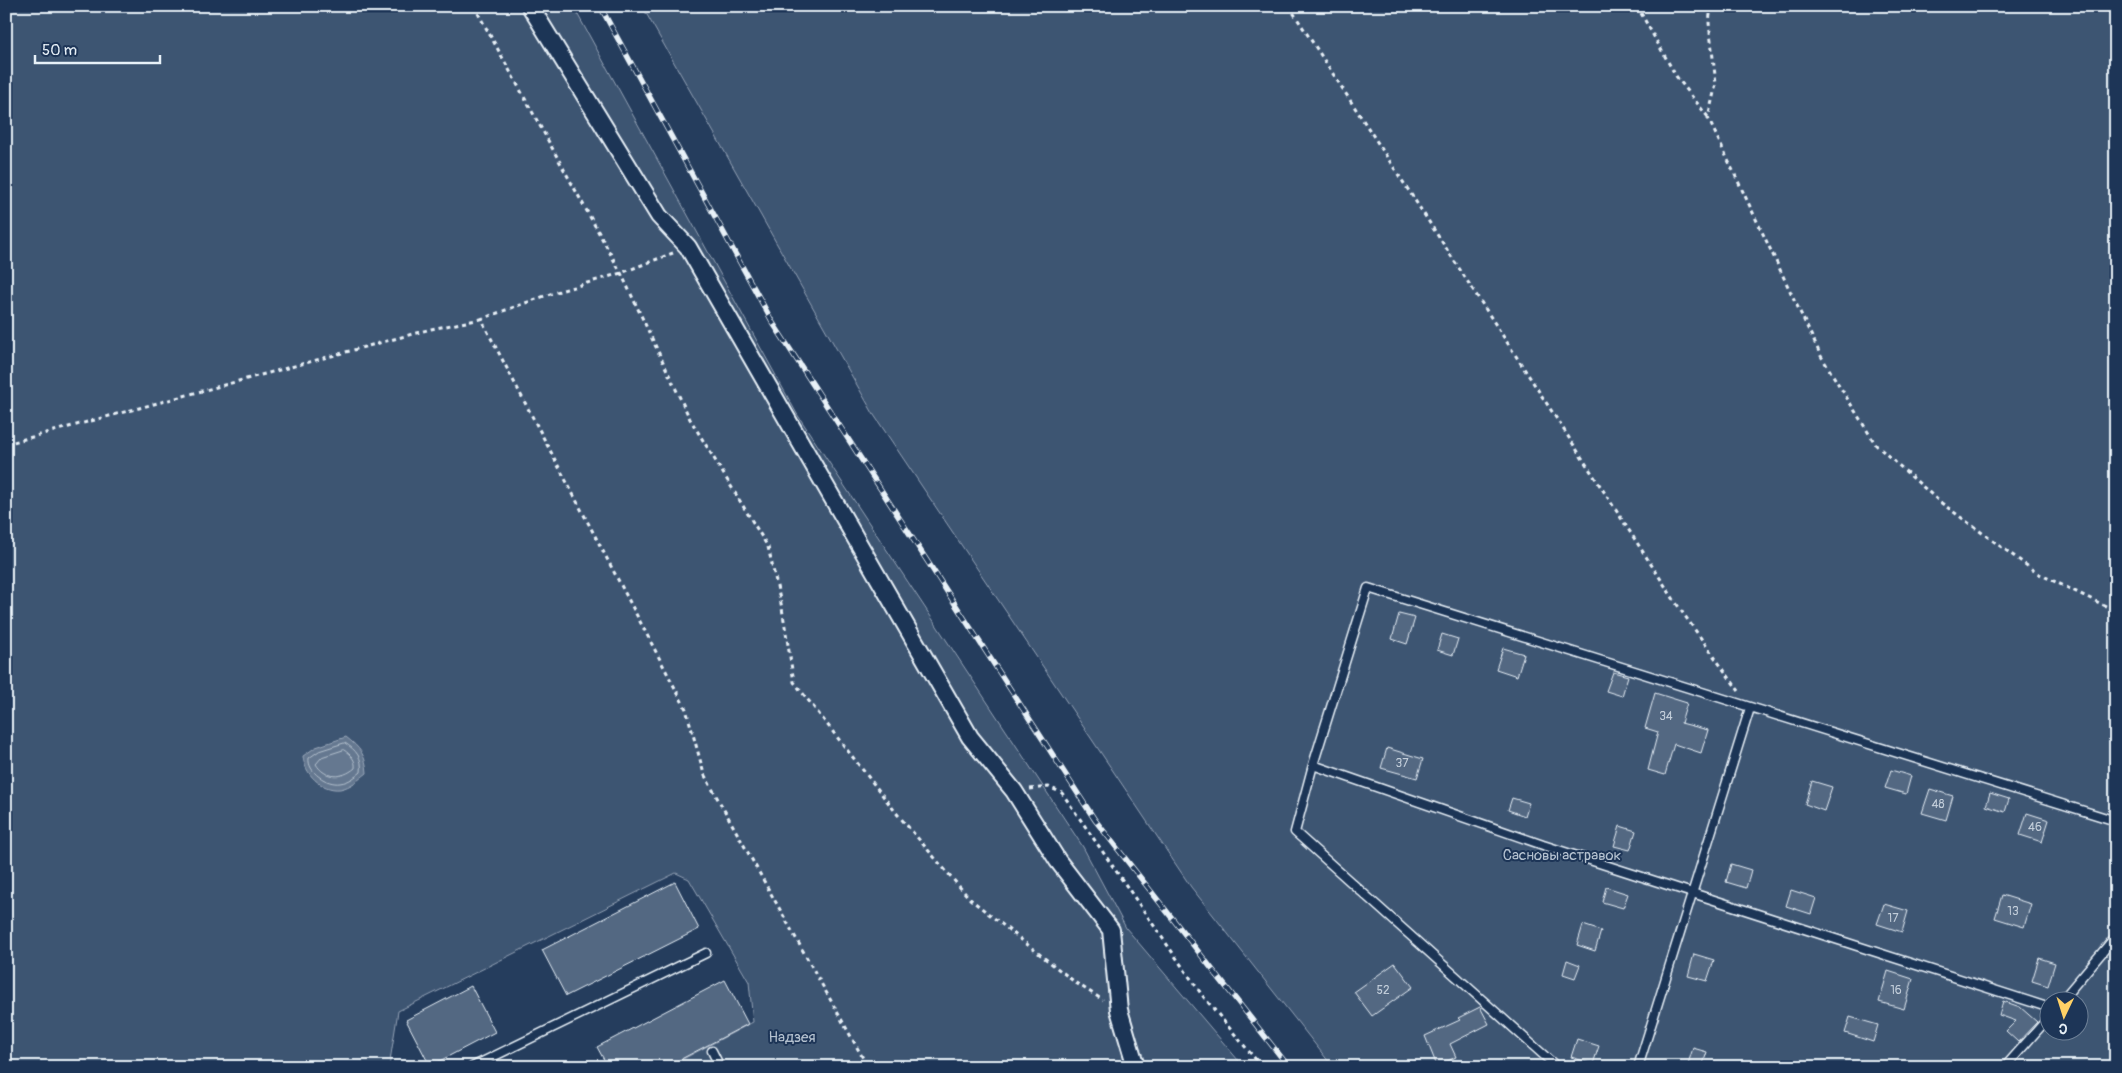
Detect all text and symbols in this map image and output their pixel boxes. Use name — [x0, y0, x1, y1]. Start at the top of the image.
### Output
scale bar — [35, 32, 160, 64]
text: 50 m — [42, 41, 77, 60]
house number: 34 — [1659, 709, 1673, 724]
house number: 37 — [1395, 756, 1409, 771]
house number: 48 — [1931, 797, 1945, 812]
house number: 46 — [2028, 820, 2042, 835]
park label: Сасновы астравок — [1503, 846, 1622, 865]
house number: 13 — [2007, 904, 2019, 919]
house number: 17 — [1887, 911, 1899, 926]
house number: 52 — [1376, 983, 1390, 998]
house number: 16 — [1890, 983, 1902, 998]
north arrow — [2040, 990, 2090, 1040]
text: С — [2058, 1020, 2068, 1037]
park label: Надзея — [768, 1028, 816, 1047]

